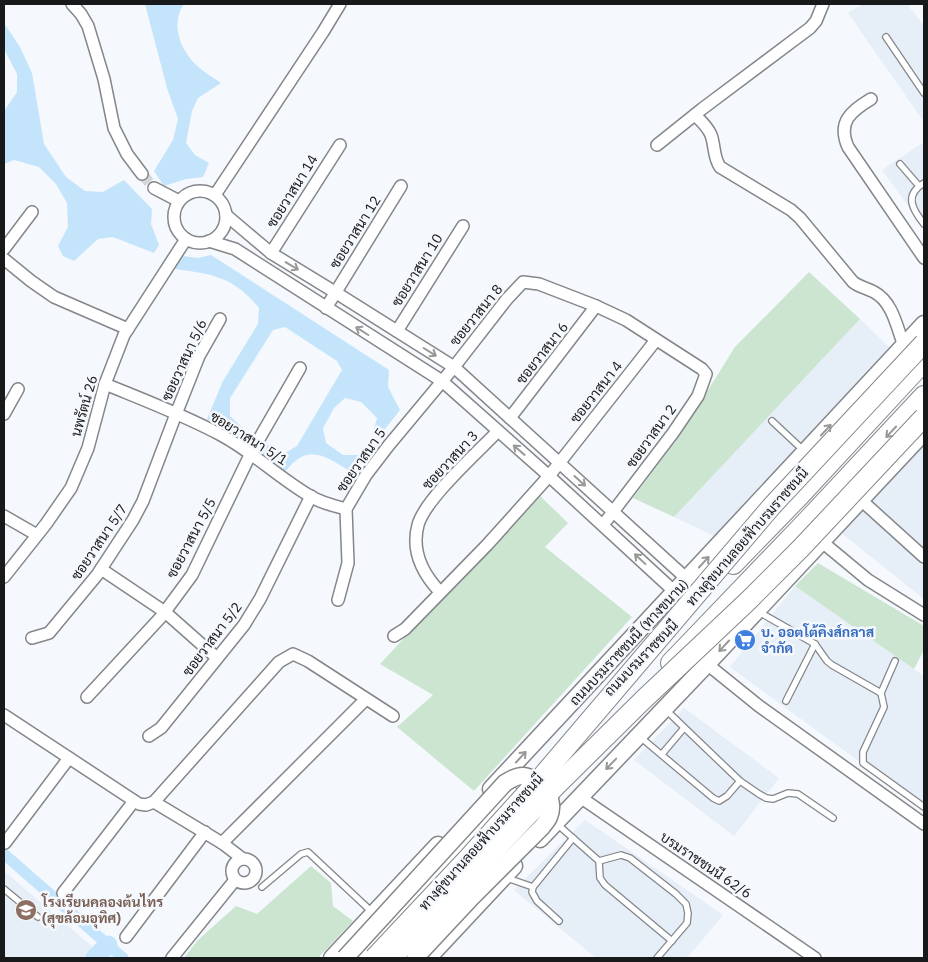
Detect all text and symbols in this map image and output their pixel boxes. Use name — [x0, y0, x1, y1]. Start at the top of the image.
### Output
street label: ซอยวาสนา 14 — [262, 151, 322, 231]
street label: ซอยวาสนา 12 — [325, 192, 385, 272]
street label: ซอยวาสนา 10 — [387, 230, 447, 310]
one-way arrow — [285, 262, 299, 272]
street label: ซอยวาสนา 8 — [446, 280, 506, 350]
street label: ซอยวาสนา 5/6 — [157, 316, 211, 404]
street label: ซอยวาสนา 6 — [512, 318, 572, 388]
one-way arrow — [355, 326, 369, 336]
one-way arrow — [423, 347, 437, 358]
street label: ซอยวาสนา 4 — [566, 357, 626, 427]
street label: นพรัตน์ 26 — [67, 373, 101, 439]
street label: ซอยวาสนา 2 — [622, 401, 680, 471]
street label: ซอยวาสนา 5/1 — [207, 407, 291, 469]
one-way arrow — [820, 423, 832, 436]
street label: ซอยวาสนา 5 — [332, 424, 390, 496]
one-way arrow — [885, 425, 897, 438]
street label: ซอยวาสนา 3 — [418, 427, 482, 493]
one-way arrow — [513, 444, 526, 455]
street label: ทางคู่ขนานลอยฟ้าบรมราชชนนี — [682, 464, 813, 611]
one-way arrow — [573, 475, 586, 487]
street label: ซอยวาสนา 5/5 — [162, 495, 220, 581]
street label: ซอยวาสนา 5/7 — [67, 500, 131, 584]
one-way arrow — [633, 553, 646, 565]
one-way arrow — [698, 555, 710, 568]
street label: ถนนบรมราชชนนี (ทางขนาน) — [566, 575, 692, 709]
street label: ซอยวาสนา 5/2 — [178, 598, 246, 680]
street label: ถนนบรมราชชนนี — [601, 617, 681, 699]
place label: บ. ออตโต้คิงส์กลาส จำกัด — [761, 623, 874, 657]
supermarket icon: บ. ออตโต้คิงส์กลาส จำกัด — [733, 628, 757, 652]
one-way arrow — [718, 640, 730, 653]
one-way arrow — [515, 750, 527, 763]
one-way arrow — [605, 758, 618, 770]
street label: ทางคู่ขนานลอยฟ้าบรมราชชนนี — [415, 770, 548, 915]
street label: บรมราชชนนี 62/6 — [657, 828, 755, 902]
place label: โรงเรียนคลองต้นไทร (สุขล้อมอุทิศ) — [41, 893, 163, 929]
school or university icon: โรงเรียนคลองต้นไทร (สุขล้อมอุทิศ) — [14, 898, 38, 922]

